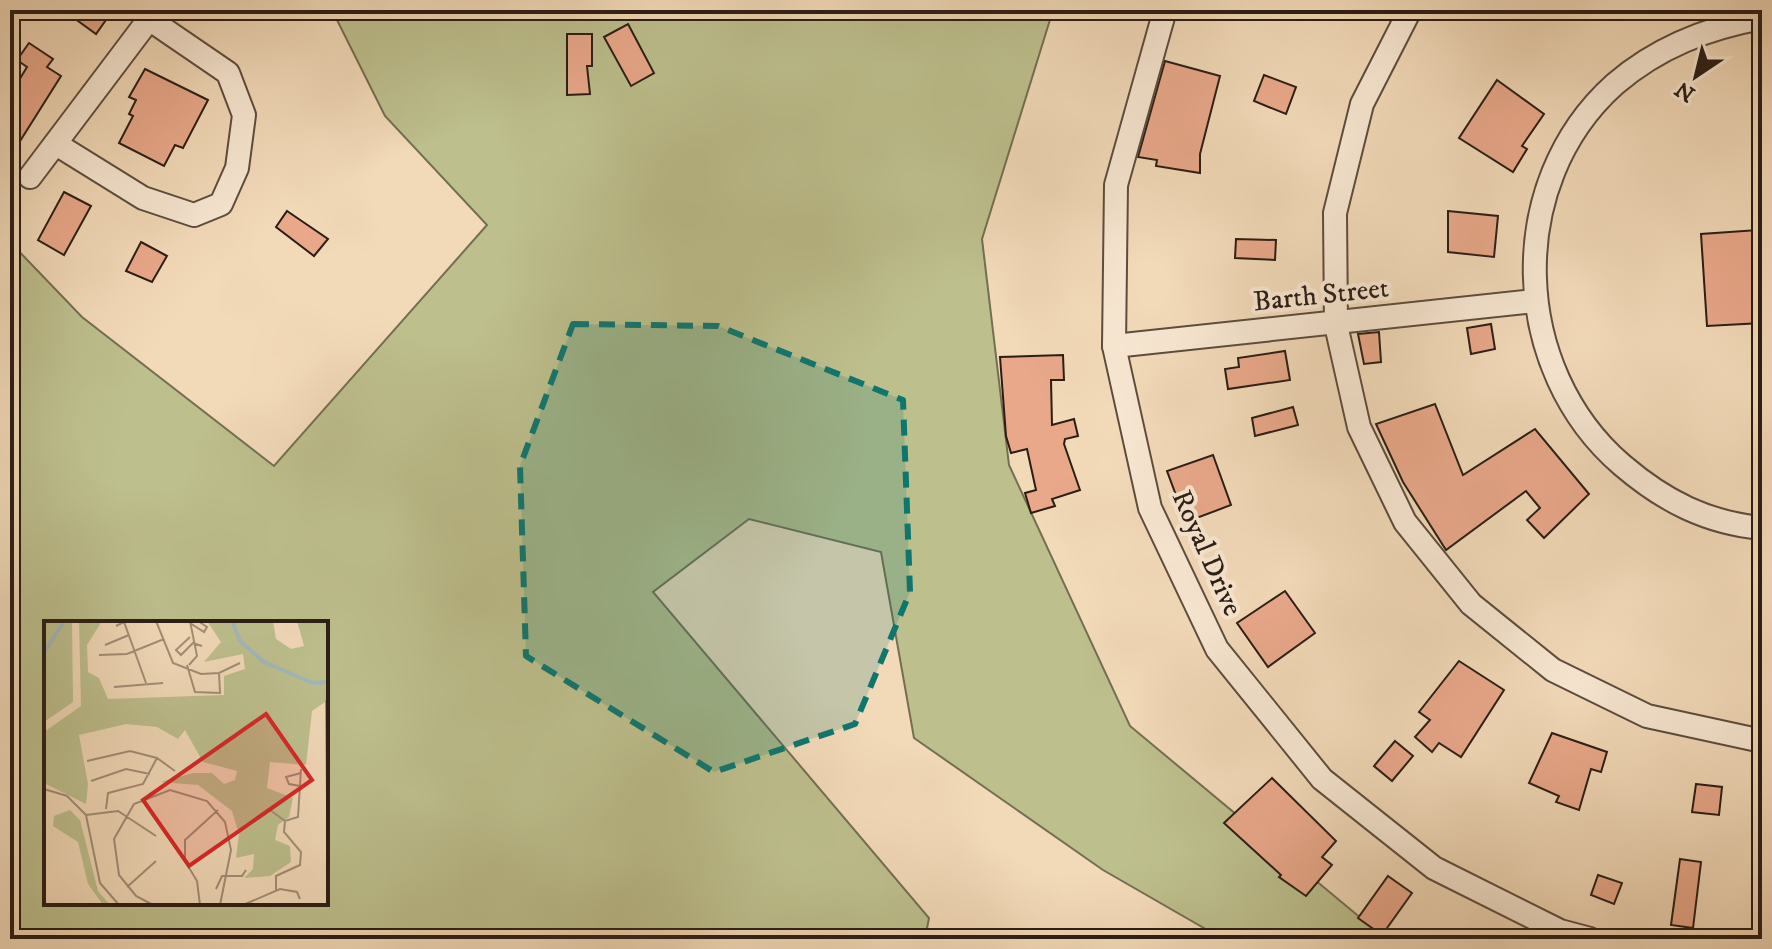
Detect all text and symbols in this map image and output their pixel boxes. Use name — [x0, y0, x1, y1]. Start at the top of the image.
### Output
north arrow — [1656, 36, 1736, 116]
text: N — [1670, 75, 1701, 107]
street label: Barth Street — [1252, 270, 1390, 320]
street label: Royal Drive — [1164, 485, 1250, 621]
inset map — [44, 621, 328, 905]

